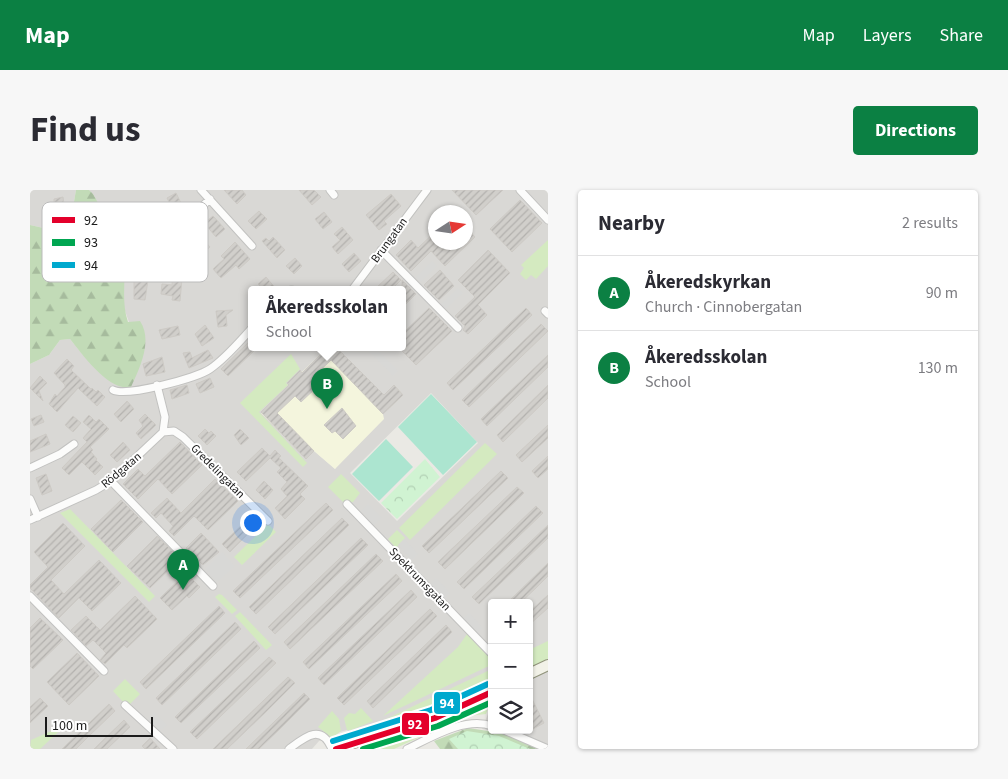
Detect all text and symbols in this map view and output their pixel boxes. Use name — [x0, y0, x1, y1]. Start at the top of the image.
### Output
text: Map — [25, 18, 70, 53]
text: Map — [803, 23, 835, 48]
text: Layers — [863, 23, 912, 48]
text: Share — [940, 23, 983, 48]
text: Find us — [30, 105, 140, 155]
button: Directions — [853, 106, 978, 155]
legend — [42, 202, 208, 282]
north arrow — [428, 205, 473, 250]
text: Nearby — [598, 208, 665, 238]
text: 92 — [84, 211, 98, 231]
text: 2 results — [902, 212, 958, 234]
street label: Brungatan — [367, 214, 412, 267]
text: 93 — [84, 233, 98, 253]
text: 94 — [84, 256, 98, 276]
text: Åkeredskyrkan — [645, 269, 771, 296]
text: A — [609, 282, 619, 304]
text: 90 m — [926, 282, 958, 304]
popup — [248, 286, 406, 351]
text: Åkeredsskolan — [266, 294, 388, 321]
text: Church · Cinnobergatan — [645, 296, 802, 318]
text: School — [266, 321, 312, 343]
text: Åkeredsskolan — [645, 344, 767, 371]
text: B — [609, 357, 619, 379]
text: 130 m — [918, 357, 958, 379]
pin: B — [311, 368, 343, 409]
text: School — [645, 371, 691, 393]
street label: Gredelingatan — [187, 440, 249, 502]
street label: Rödgatan — [97, 448, 145, 492]
your location — [240, 510, 266, 536]
street label: Spektrumsgatan — [385, 544, 454, 615]
pin: A — [167, 549, 199, 590]
map controls — [488, 599, 533, 734]
button: + — [488, 599, 533, 644]
button: − — [488, 644, 533, 689]
button: layers — [488, 689, 533, 734]
line badge: 94 — [433, 691, 461, 715]
text: 94 — [440, 694, 455, 714]
line badge: 92 — [401, 712, 430, 736]
scale bar — [45, 714, 152, 737]
text: 92 — [408, 715, 422, 735]
text: 100 m — [52, 716, 87, 736]

